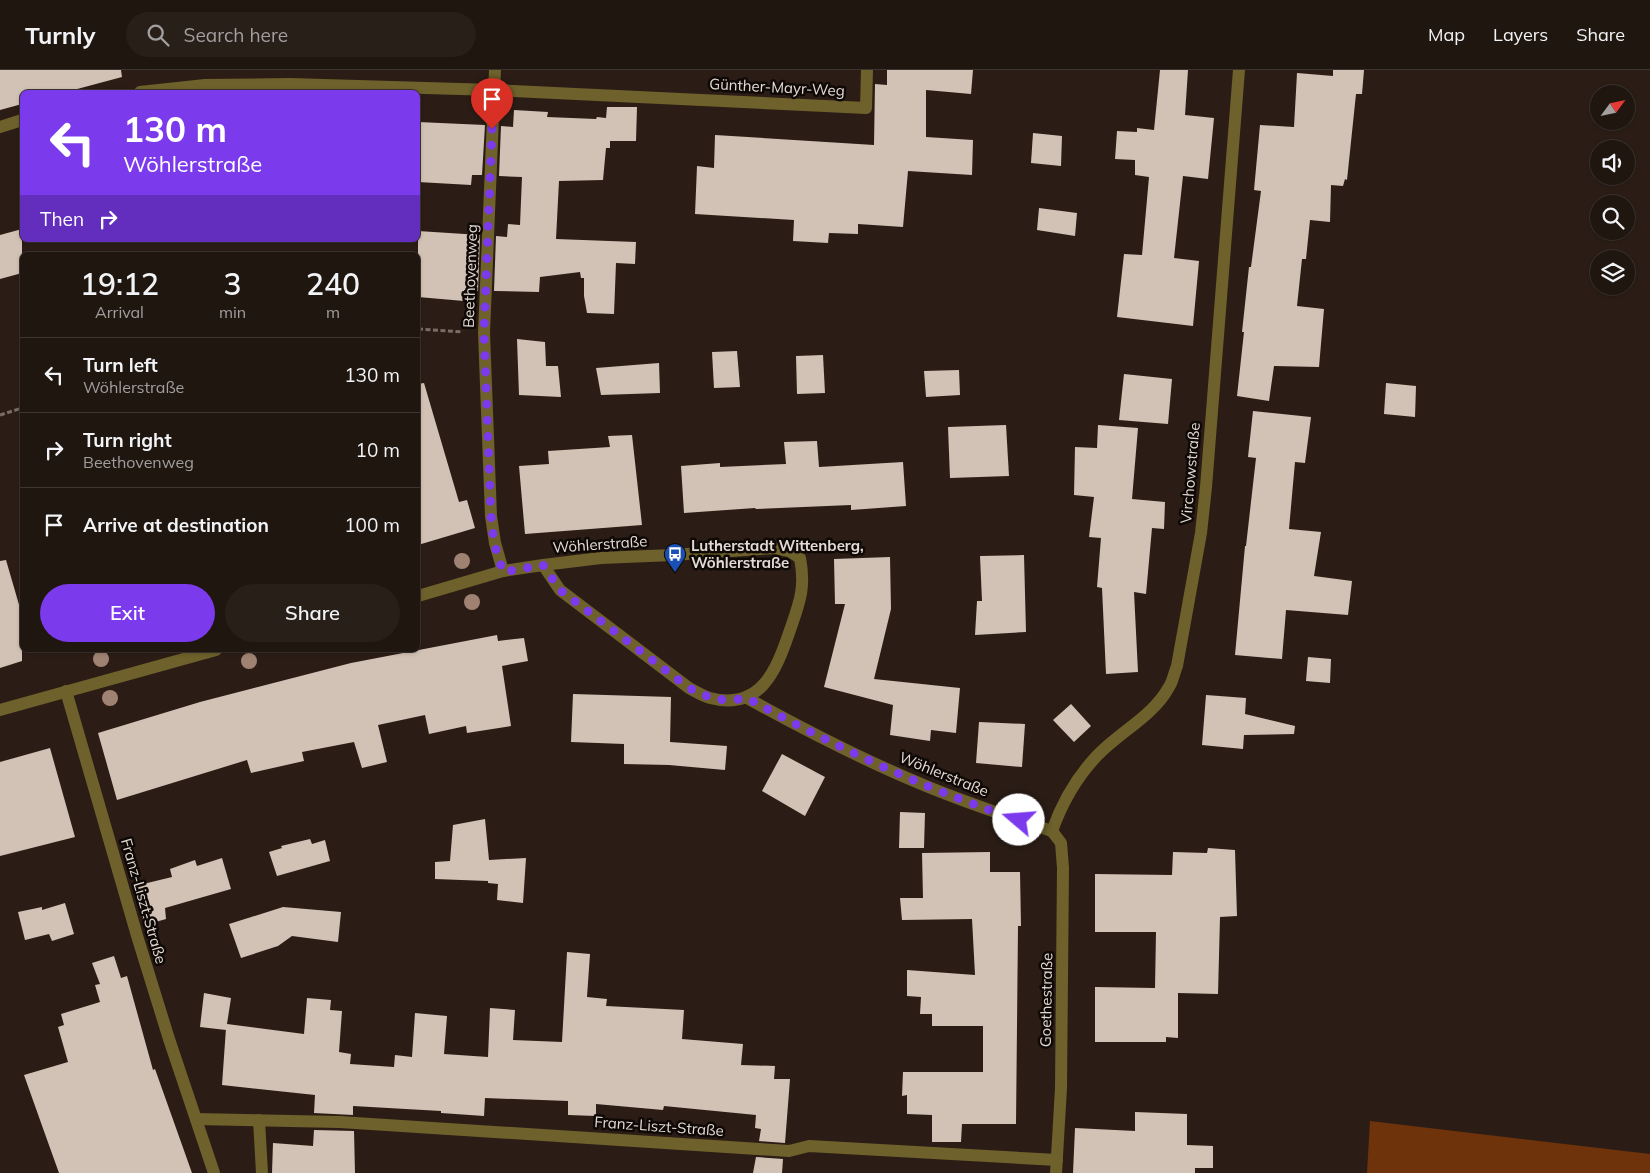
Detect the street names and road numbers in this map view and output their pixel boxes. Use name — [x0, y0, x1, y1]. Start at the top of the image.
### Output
street label: Günther-Mayr-Weg — [709, 74, 845, 100]
street label: Beethovenweg — [459, 224, 481, 328]
street label: Virchowstraße — [1176, 422, 1204, 524]
street label: Wöhlerstraße — [552, 531, 648, 557]
street label: Wöhlerstraße — [896, 747, 992, 801]
street label: Franz-Liszt-Straße — [117, 836, 171, 966]
street label: Goethestraße — [1036, 953, 1056, 1047]
street label: Franz-Liszt-Straße — [594, 1112, 724, 1140]

